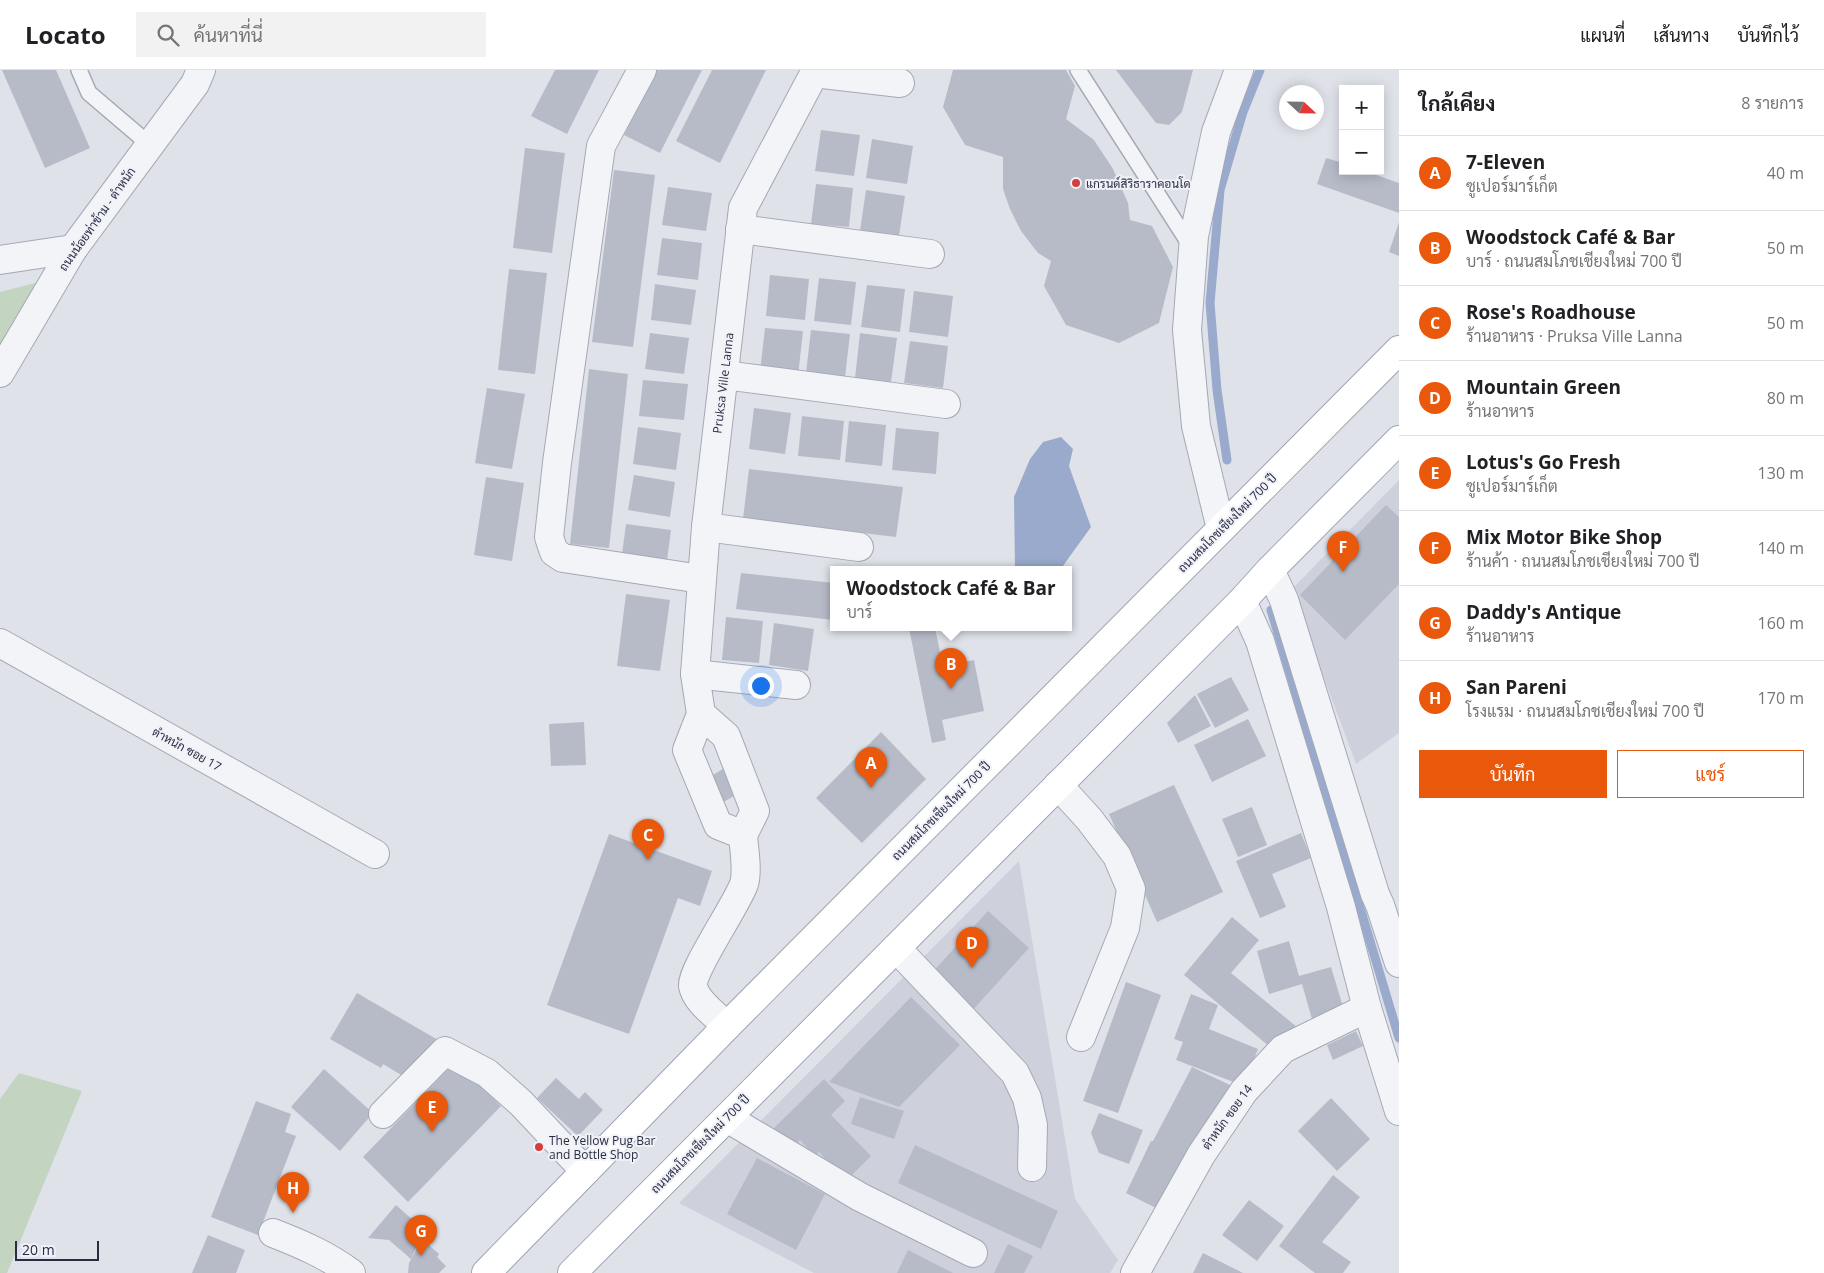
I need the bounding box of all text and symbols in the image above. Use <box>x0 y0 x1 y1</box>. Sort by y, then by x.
search box <box>136 12 486 57</box>
text: Locato <box>25 18 106 51</box>
icon: search <box>154 21 182 49</box>
text: ค้นหาที่นี่ <box>194 22 263 48</box>
text: แผนที่ <box>1580 23 1625 47</box>
text: เส้นทาง <box>1653 23 1709 47</box>
text: บันทึกไว้ <box>1737 23 1799 47</box>
north arrow <box>1279 85 1324 130</box>
map controls <box>1339 85 1384 175</box>
button: + <box>1339 85 1384 130</box>
text: ใกล้เคียง <box>1419 89 1495 117</box>
text: 8 รายการ <box>1741 92 1804 114</box>
button: − <box>1339 130 1384 175</box>
text: 7-Eleven <box>1466 149 1545 175</box>
text: A <box>1429 162 1441 184</box>
text: 40 m <box>1767 162 1804 184</box>
street label: ถนนน้อยท่าข้าม - ตำหนัก <box>55 164 139 274</box>
place label: แกรนด์สิริธาราคอนโด <box>1086 175 1191 192</box>
text: ซูเปอร์มาร์เก็ต <box>1466 175 1558 197</box>
marker: แกรนด์สิริธาราคอนโด <box>1070 177 1082 189</box>
text: Woodstock Café & Bar <box>1466 224 1675 250</box>
text: B <box>1430 237 1440 259</box>
text: 50 m <box>1767 237 1804 259</box>
text: บาร์ · ถนนสมโภชเชียงใหม่ 700 ปี <box>1466 250 1682 272</box>
text: Rose's Roadhouse <box>1466 299 1636 325</box>
text: C <box>1430 312 1440 334</box>
text: 50 m <box>1767 312 1804 334</box>
text: ร้านอาหาร · Pruksa Ville Lanna <box>1466 325 1683 347</box>
street label: Pruksa Ville Lanna <box>708 331 738 435</box>
text: Mountain Green <box>1466 374 1621 400</box>
text: D <box>1429 387 1441 409</box>
text: 80 m <box>1767 387 1804 409</box>
text: ร้านอาหาร <box>1466 400 1535 422</box>
text: Lotus's Go Fresh <box>1466 449 1621 475</box>
text: E <box>1431 462 1439 484</box>
text: 130 m <box>1758 462 1804 484</box>
street label: ถนนสมโภชเชียงใหม่ 700 ปี <box>1174 470 1280 576</box>
text: ซูเปอร์มาร์เก็ต <box>1466 475 1558 497</box>
text: Mix Motor Bike Shop <box>1466 524 1662 550</box>
pin: F <box>1327 531 1359 572</box>
text: F <box>1431 537 1439 559</box>
text: 140 m <box>1758 537 1804 559</box>
text: ร้านค้า · ถนนสมโภชเชียงใหม่ 700 ปี <box>1466 550 1699 572</box>
popup <box>830 566 1072 631</box>
text: Woodstock Café & Bar <box>846 575 1056 601</box>
text: Daddy's Antique <box>1466 599 1621 625</box>
text: บาร์ <box>846 601 872 623</box>
text: G <box>1429 612 1441 634</box>
text: 160 m <box>1758 612 1804 634</box>
text: ร้านอาหาร <box>1466 625 1535 647</box>
pin: B <box>935 648 967 689</box>
your location <box>748 673 774 699</box>
text: San Pareni <box>1466 674 1567 700</box>
text: H <box>1429 687 1441 709</box>
text: 170 m <box>1758 687 1804 709</box>
text: โรงแรม · ถนนสมโภชเชียงใหม่ 700 ปี <box>1466 700 1704 722</box>
street label: ตำหนัก ซอย 17 <box>149 723 225 775</box>
pin: A <box>855 747 887 788</box>
button: บันทึก <box>1419 750 1607 798</box>
button: แชร์ <box>1617 750 1804 798</box>
street label: ถนนสมโภชเชียงใหม่ 700 ปี <box>888 758 994 864</box>
pin: C <box>632 819 664 860</box>
pin: D <box>956 927 988 968</box>
street label: ตำหนัก ซอย 14 <box>1198 1081 1256 1153</box>
pin: E <box>416 1091 448 1132</box>
street label: ถนนสมโภชเชียงใหม่ 700 ปี <box>647 1091 753 1197</box>
place label: The Yellow Pug Bar and Bottle Shop <box>549 1132 656 1163</box>
marker: The Yellow Pug Bar and Bottle Shop <box>533 1141 545 1153</box>
pin: H <box>277 1172 309 1213</box>
pin: G <box>405 1215 437 1256</box>
scale bar <box>15 1238 99 1261</box>
text: 20 m <box>22 1240 55 1259</box>

